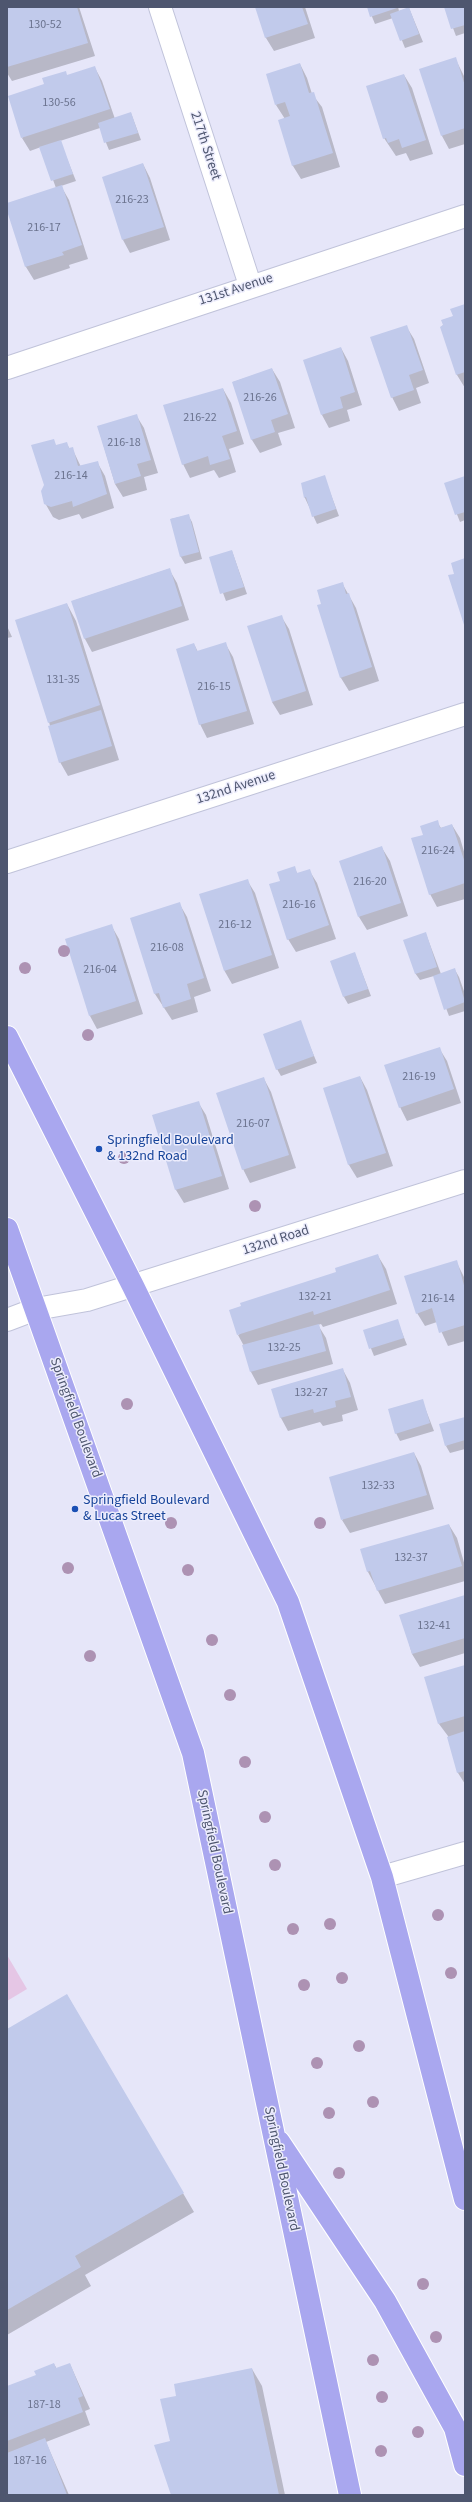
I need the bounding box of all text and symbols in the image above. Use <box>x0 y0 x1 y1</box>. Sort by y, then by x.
house number: 130-52 <box>28 18 62 32</box>
house number: 130-56 <box>42 96 76 110</box>
street label: 217th Street <box>186 110 224 182</box>
house number: 216-23 <box>115 193 149 207</box>
house number: 216-17 <box>27 221 61 235</box>
street label: 131st Avenue <box>197 270 275 310</box>
house number: 216-26 <box>243 391 277 405</box>
house number: 216-22 <box>183 411 217 425</box>
house number: 216-18 <box>107 436 141 450</box>
house number: 216-14 <box>54 469 88 483</box>
house number: 131-35 <box>46 673 80 687</box>
house number: 216-15 <box>197 680 231 694</box>
street label: 132nd Avenue <box>194 767 278 809</box>
house number: 216-24 <box>421 844 455 858</box>
house number: 216-20 <box>353 875 387 889</box>
house number: 216-16 <box>282 898 316 912</box>
house number: 216-12 <box>218 918 252 932</box>
house number: 216-08 <box>150 941 184 955</box>
house number: 216-04 <box>83 963 117 977</box>
house number: 216-19 <box>402 1070 436 1084</box>
house number: 216-07 <box>236 1117 270 1131</box>
place label: Springfield Boulevard & 132nd Road <box>107 1133 234 1166</box>
marker: Springfield Boulevard & 132nd Road <box>94 1144 104 1154</box>
street label: 132nd Road <box>241 1222 311 1260</box>
house number: 132-21 <box>298 1290 332 1304</box>
house number: 216-14 <box>421 1292 455 1306</box>
house number: 132-25 <box>267 1341 301 1355</box>
street label: Springfield Boulevard <box>45 1356 105 1480</box>
house number: 132-27 <box>294 1386 328 1400</box>
house number: 132-33 <box>361 1479 395 1493</box>
place label: Springfield Boulevard & Lucas Street <box>83 1493 210 1526</box>
marker: Springfield Boulevard & Lucas Street <box>70 1504 80 1514</box>
house number: 132-37 <box>394 1551 428 1565</box>
house number: 132-41 <box>417 1619 451 1633</box>
street label: Springfield Boulevard <box>193 1788 235 1916</box>
street label: Springfield Boulevard <box>260 2105 302 2233</box>
house number: 187-18 <box>27 2398 61 2412</box>
house number: 187-16 <box>13 2454 47 2468</box>

